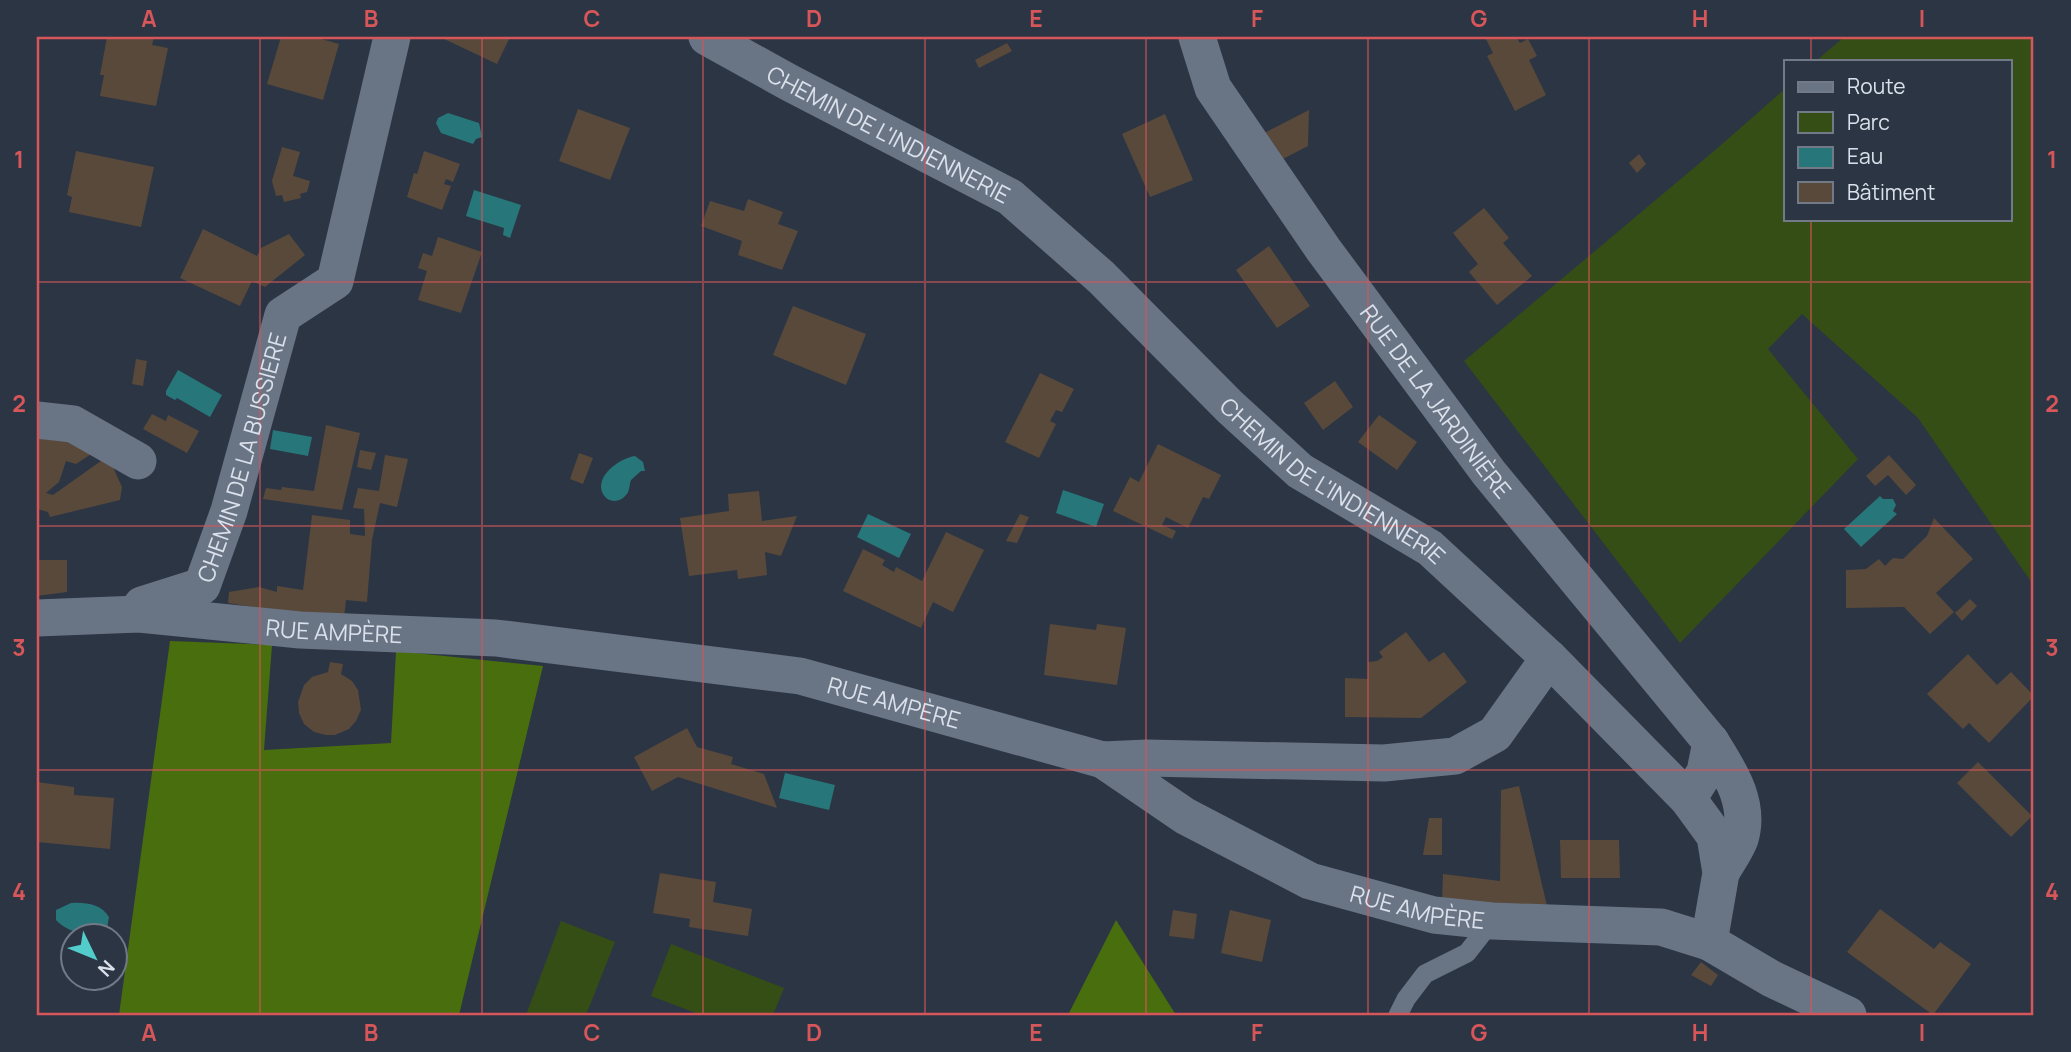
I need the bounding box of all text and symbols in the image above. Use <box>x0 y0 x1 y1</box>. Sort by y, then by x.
text: A <box>141 2 157 34</box>
text: B <box>364 2 378 34</box>
text: C <box>584 2 601 34</box>
text: D <box>806 2 822 34</box>
text: E <box>1029 2 1043 34</box>
text: F <box>1251 2 1263 34</box>
text: G <box>1471 2 1488 34</box>
text: H <box>1692 2 1708 34</box>
text: I <box>1919 2 1925 34</box>
street label: CHEMIN DE L'INDIENNERIE <box>761 57 1016 210</box>
legend <box>1784 60 2011 220</box>
text: Route <box>1847 72 1905 100</box>
text: Parc <box>1847 108 1890 136</box>
text: Eau <box>1847 142 1883 170</box>
text: 1 <box>14 143 24 175</box>
text: 1 <box>2047 143 2057 175</box>
text: Bâtiment <box>1847 178 1935 206</box>
street label: RUE DE LA JARDINIÈRE <box>1353 298 1519 505</box>
street label: CHEMIN DE LA BUSSIERE <box>189 329 293 587</box>
text: 2 <box>12 387 26 419</box>
text: 2 <box>2045 387 2059 419</box>
street label: CHEMIN DE L'INDIENNERIE <box>1213 390 1453 571</box>
street label: RUE AMPÈRE <box>264 611 403 650</box>
text: 3 <box>12 631 26 663</box>
text: 3 <box>2045 631 2059 663</box>
street label: RUE AMPÈRE <box>824 668 964 736</box>
text: 4 <box>12 875 26 907</box>
text: 4 <box>2045 875 2059 907</box>
street label: RUE AMPÈRE <box>1347 877 1486 936</box>
north arrow <box>60 922 130 992</box>
text: N <box>92 955 121 982</box>
text: A <box>141 1016 157 1048</box>
text: B <box>364 1016 378 1048</box>
text: C <box>584 1016 601 1048</box>
text: D <box>806 1016 822 1048</box>
text: E <box>1029 1016 1043 1048</box>
text: F <box>1251 1016 1263 1048</box>
text: G <box>1471 1016 1488 1048</box>
text: H <box>1692 1016 1708 1048</box>
text: I <box>1919 1016 1925 1048</box>

